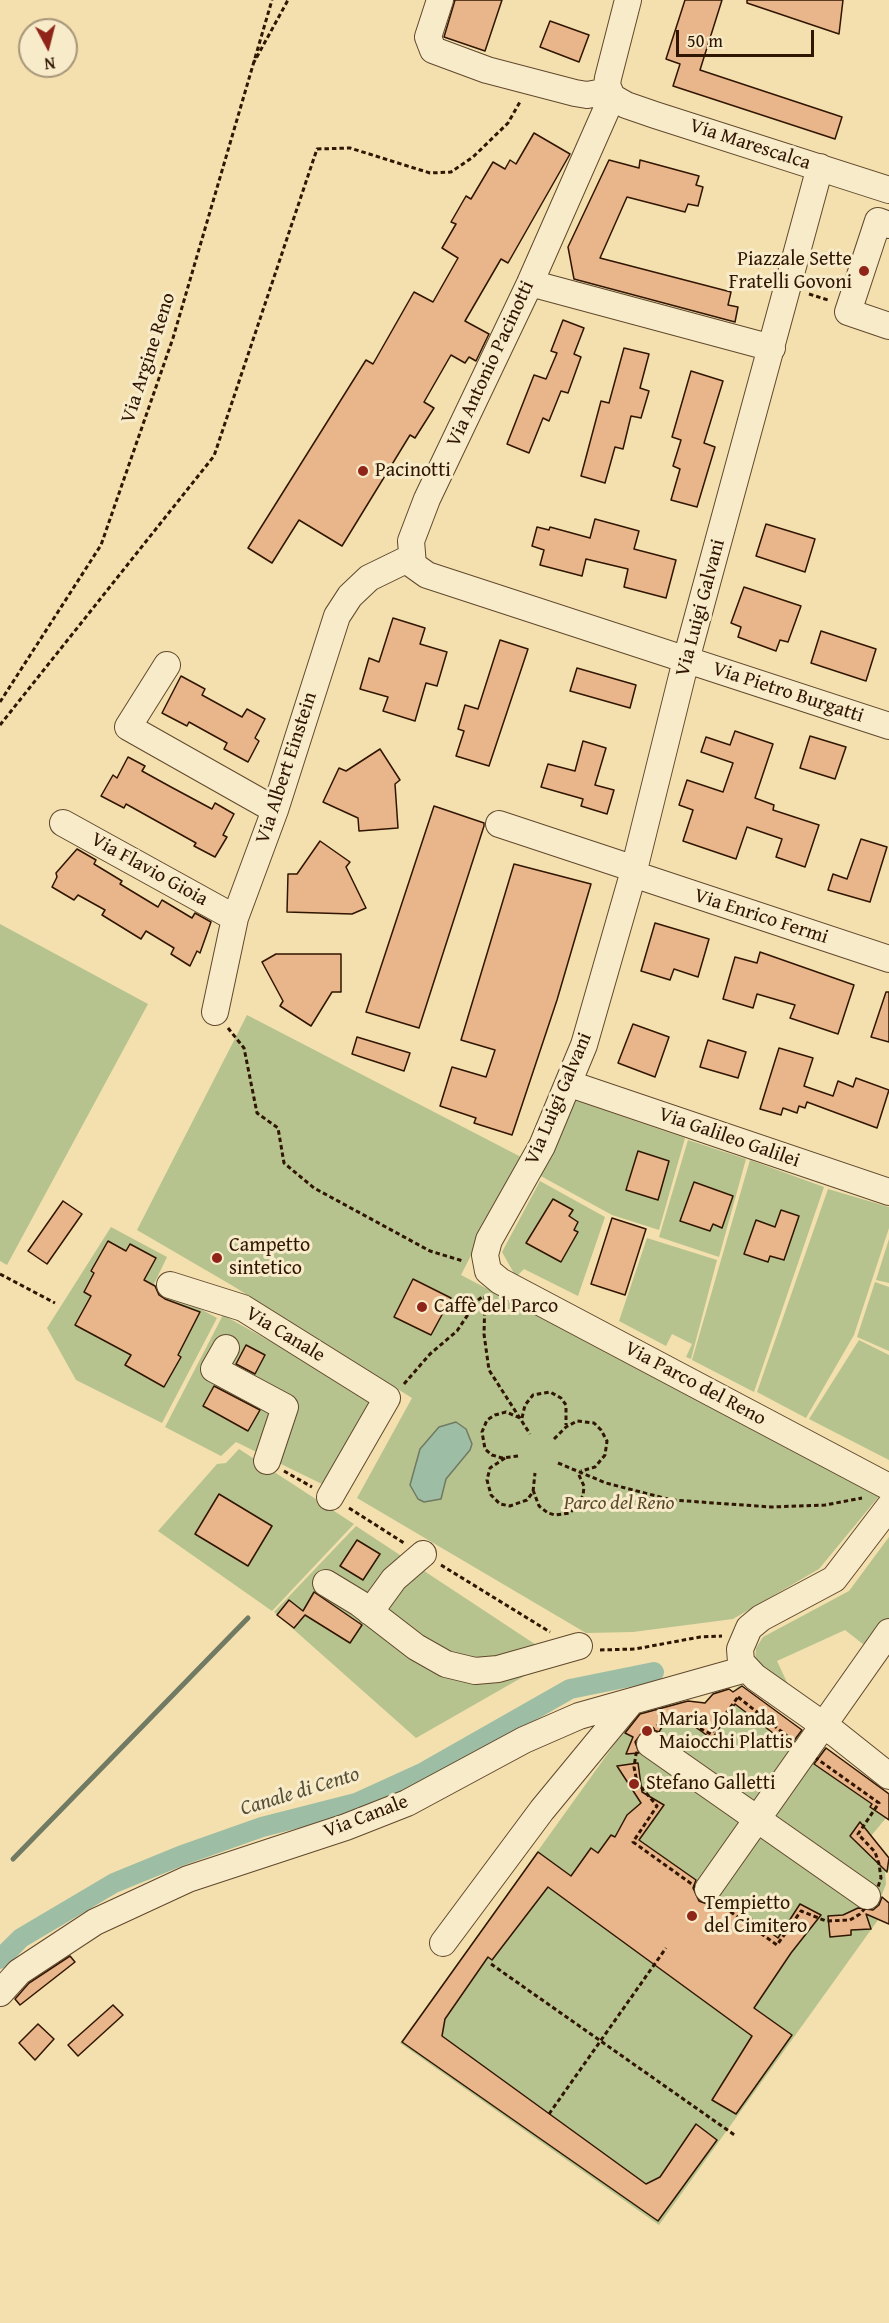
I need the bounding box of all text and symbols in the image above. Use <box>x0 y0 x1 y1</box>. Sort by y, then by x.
north arrow <box>18 18 78 78</box>
scale bar <box>679 18 817 56</box>
text: 50 m <box>687 27 723 54</box>
text: N <box>43 51 57 76</box>
street label: Via Marescalca <box>686 114 814 176</box>
place label: Piazzale Sette Fratelli Govoni <box>729 248 852 295</box>
marker: Piazzale Sette Fratelli Govoni <box>857 264 871 278</box>
street label: Via Antonio Pacinotti <box>442 277 540 451</box>
street label: Via Argine Reno <box>117 290 181 426</box>
place label: Pacinotti <box>375 459 451 483</box>
marker: Pacinotti <box>356 464 370 478</box>
street label: Via Luigi Galvani <box>671 537 731 679</box>
street label: Via Pietro Burgatti <box>709 657 867 729</box>
street label: Via Albert Einstein <box>251 689 323 847</box>
street label: Via Flavio Gioia <box>86 828 212 912</box>
street label: Via Enrico Fermi <box>691 884 831 950</box>
street label: Via Luigi Galvani <box>520 1029 598 1169</box>
street label: Via Galileo Galilei <box>655 1103 803 1173</box>
place label: Campetto sintetico <box>229 1234 310 1281</box>
marker: Campetto sintetico <box>210 1251 224 1265</box>
place label: Caffè del Parco <box>434 1295 558 1319</box>
marker: Caffè del Parco <box>415 1300 429 1314</box>
street label: Via Canale <box>241 1302 329 1368</box>
street label: Via Parco del Reno <box>620 1337 770 1431</box>
park label: Parco del Reno <box>564 1492 674 1516</box>
place label: Maria Jolanda Maiocchi Plattis <box>659 1708 793 1755</box>
marker: Maria Jolanda Maiocchi Plattis <box>640 1724 654 1738</box>
water label: Canale di Cento <box>238 1762 362 1822</box>
place label: Stefano Galletti <box>646 1772 776 1796</box>
marker: Stefano Galletti <box>627 1777 641 1791</box>
street label: Via Canale <box>320 1790 412 1844</box>
place label: Tempietto del Cimitero <box>704 1892 807 1939</box>
marker: Tempietto del Cimitero <box>685 1909 699 1923</box>

